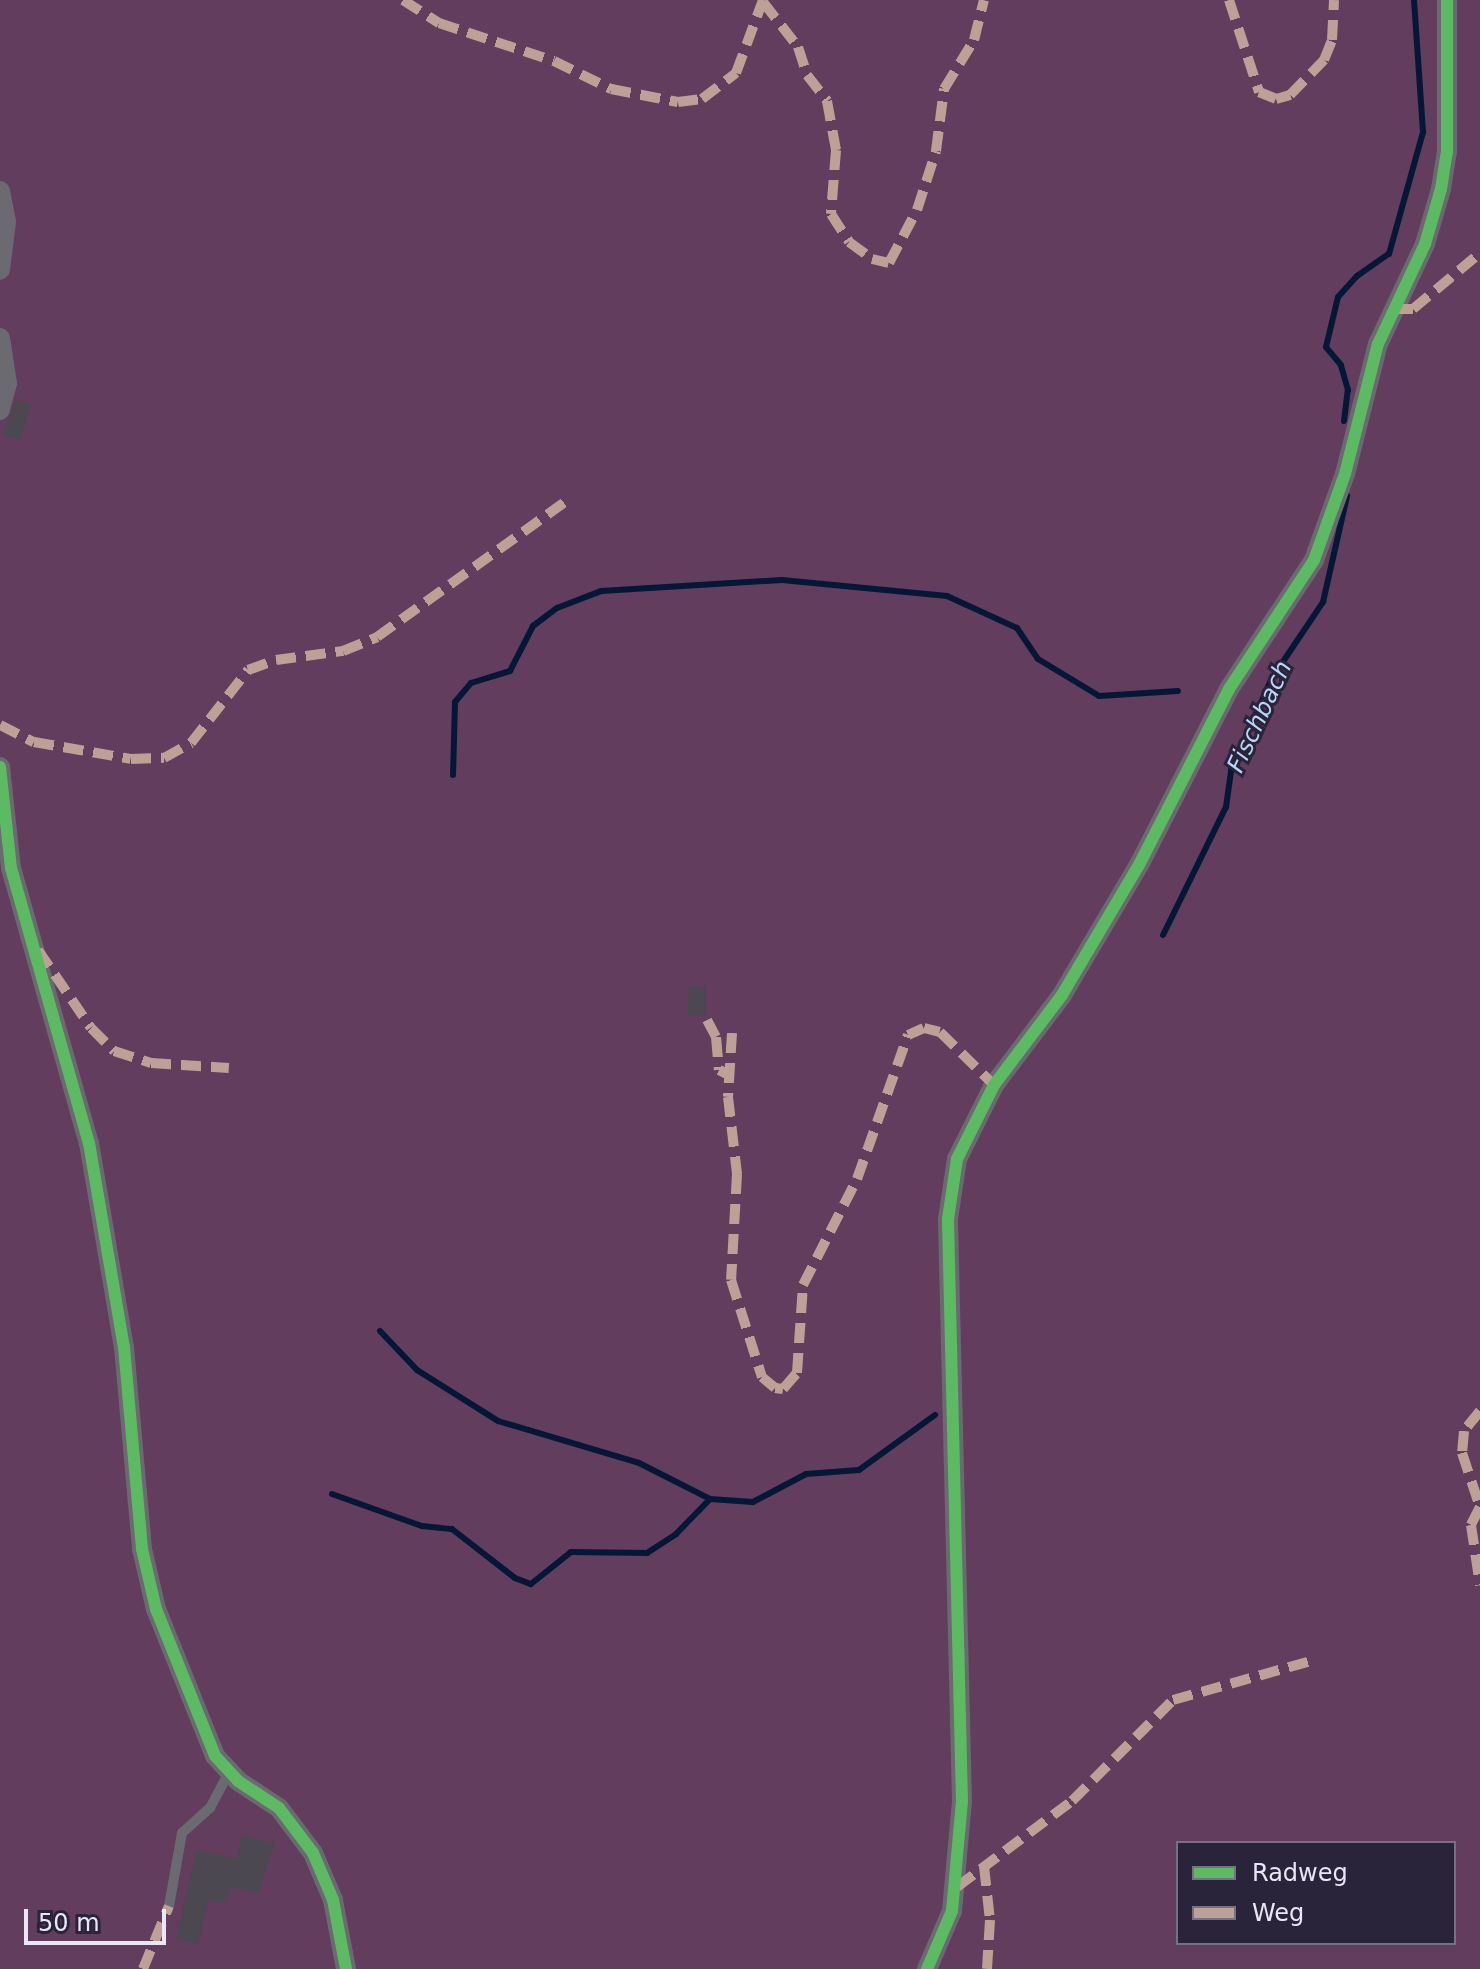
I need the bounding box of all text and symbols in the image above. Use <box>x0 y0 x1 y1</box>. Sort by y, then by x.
water label: Fischbach <box>1222 657 1298 777</box>
legend <box>1176 1841 1456 1945</box>
text: Radweg <box>1252 1859 1348 1887</box>
scale bar <box>28 1893 170 1943</box>
text: Weg <box>1252 1899 1304 1927</box>
text: 50 m <box>38 1909 100 1937</box>

